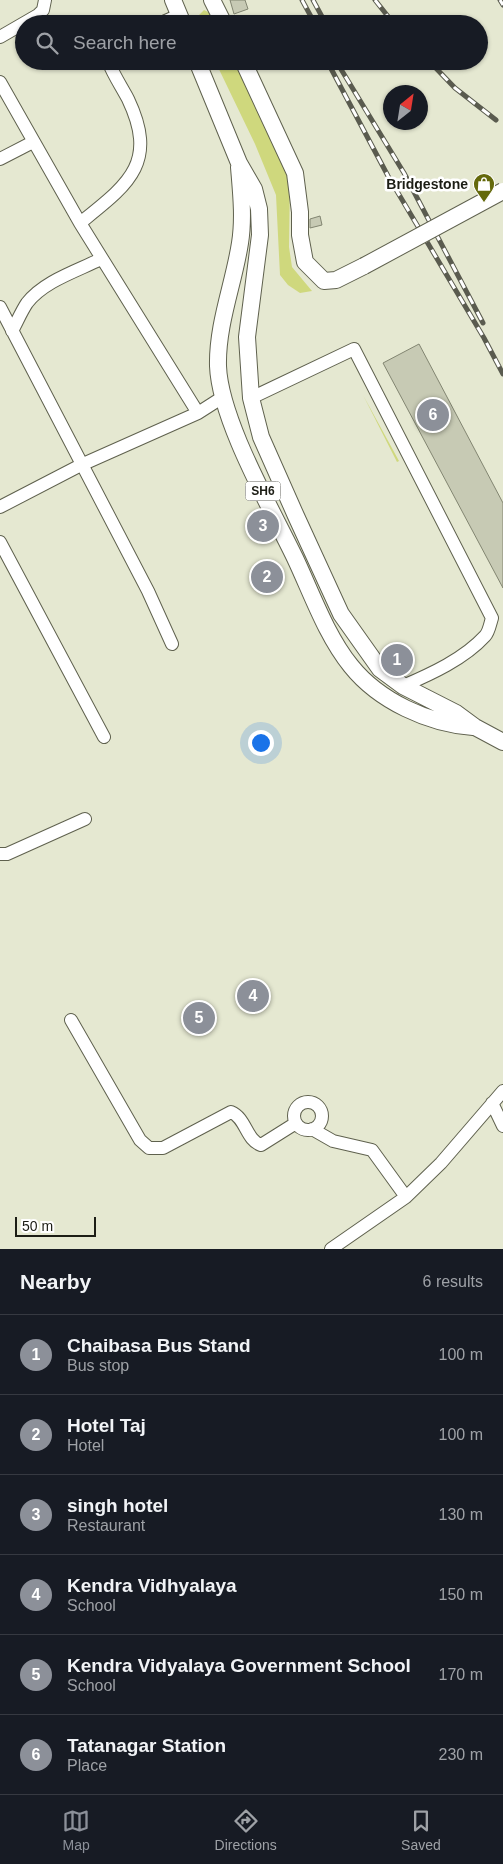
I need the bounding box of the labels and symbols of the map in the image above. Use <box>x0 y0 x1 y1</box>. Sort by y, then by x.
north arrow <box>383 85 428 130</box>
shop icon: Bridgestone <box>472 172 496 203</box>
place label: Bridgestone <box>386 176 468 192</box>
pin: 6 <box>417 396 449 434</box>
road number: SH6 <box>246 482 280 501</box>
pin: 3 <box>247 507 279 545</box>
pin: 2 <box>251 558 283 596</box>
pin: 1 <box>381 641 413 679</box>
your location <box>248 730 274 756</box>
pin: 4 <box>237 977 269 1015</box>
pin: 5 <box>183 999 215 1037</box>
scale bar <box>15 1214 96 1237</box>

